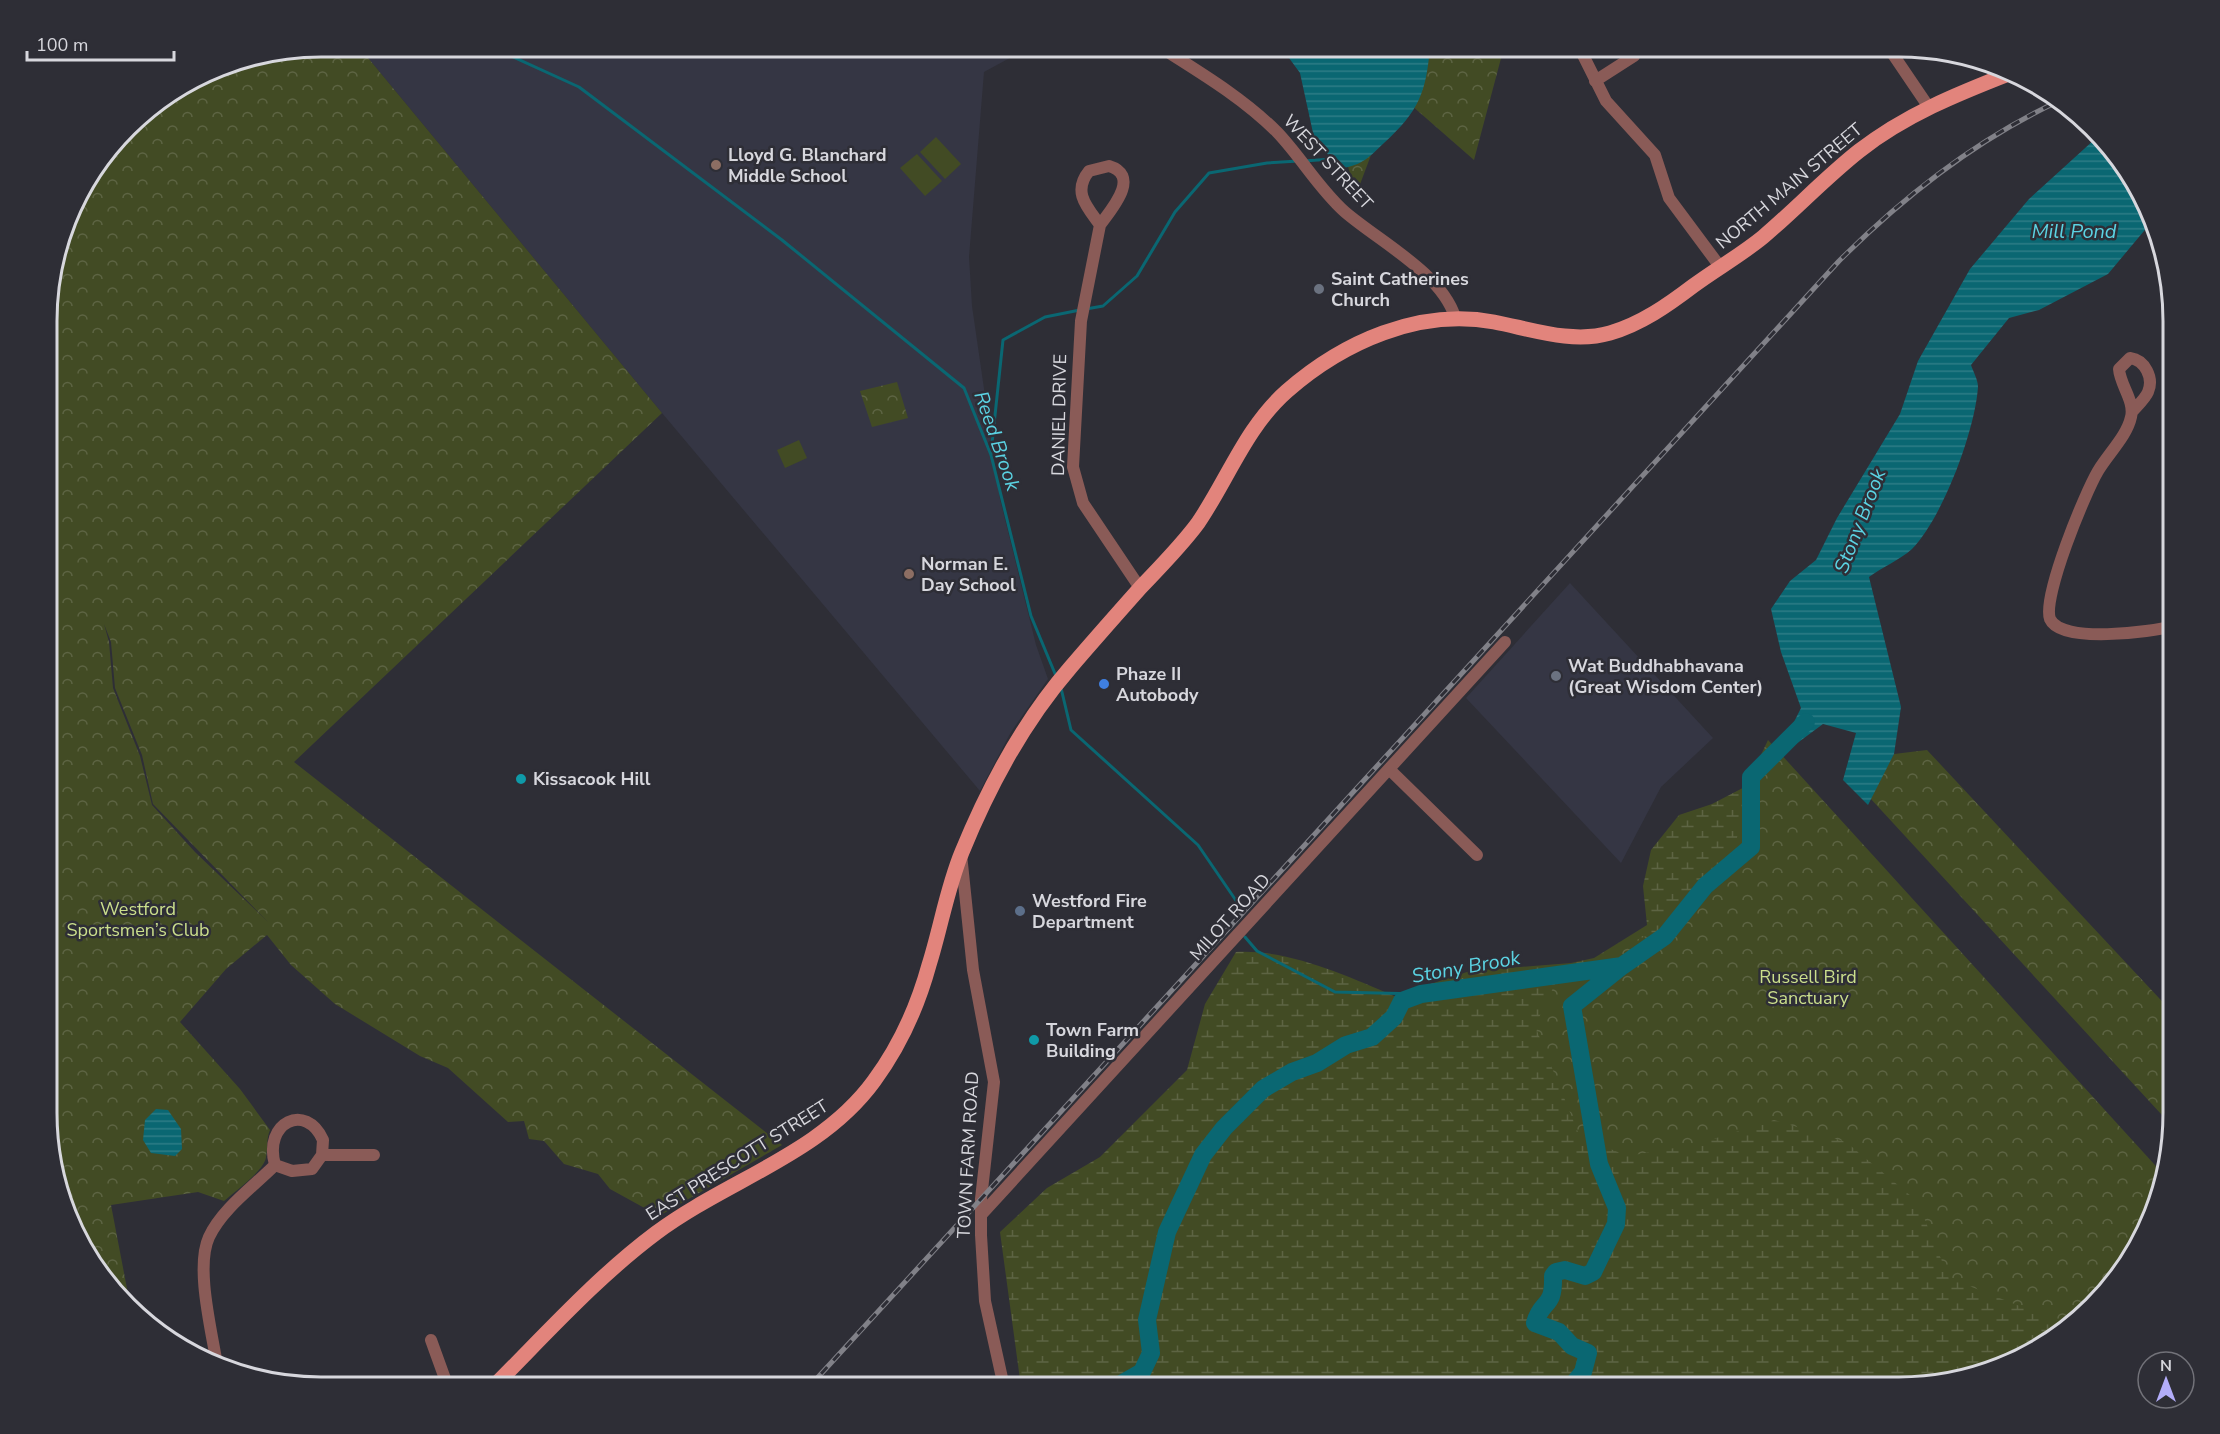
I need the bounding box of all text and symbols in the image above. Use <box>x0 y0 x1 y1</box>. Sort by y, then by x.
scale bar <box>27 24 174 62</box>
text: 100 m <box>36 33 88 57</box>
street label: WEST STREET <box>1278 109 1378 215</box>
street label: NORTH MAIN STREET <box>1711 117 1867 254</box>
place label: Lloyd G. Blanchard Middle School <box>728 143 887 188</box>
marker: Lloyd G. Blanchard Middle School <box>709 158 723 172</box>
water label: Mill Pond <box>2031 218 2117 245</box>
place label: Saint Catherines Church <box>1331 267 1469 312</box>
marker: Saint Catherines Church <box>1312 282 1326 296</box>
street label: DANIEL DRIVE <box>1046 354 1072 476</box>
water label: Reed Brook <box>967 387 1027 496</box>
water label: Stony Brook <box>1828 464 1893 577</box>
place label: Norman E. Day School <box>921 552 1016 597</box>
marker: Norman E. Day School <box>902 567 916 581</box>
place label: Wat Buddhabhavana (Great Wisdom Center) <box>1568 654 1763 699</box>
place label: Phaze II Autobody <box>1116 662 1199 707</box>
marker: Wat Buddhabhavana (Great Wisdom Center) <box>1549 669 1563 683</box>
marker: Phaze II Autobody <box>1097 677 1111 691</box>
place label: Kissacook Hill <box>533 767 651 791</box>
marker: Kissacook Hill <box>514 772 528 786</box>
street label: MILOT ROAD <box>1184 868 1276 966</box>
place label: Westford Fire Department <box>1032 889 1147 934</box>
park label: Westford Sportsmen’s Club <box>66 897 210 942</box>
marker: Westford Fire Department <box>1013 904 1027 918</box>
water label: Stony Brook <box>1410 944 1523 990</box>
park label: Russell Bird Sanctuary <box>1759 965 1857 1010</box>
place label: Town Farm Building <box>1046 1018 1139 1063</box>
marker: Town Farm Building <box>1027 1033 1041 1047</box>
street label: TOWN FARM ROAD <box>952 1071 984 1239</box>
street label: EAST PRESCOTT STREET <box>641 1094 833 1226</box>
north arrow <box>2136 1350 2196 1410</box>
text: N <box>2160 1355 2172 1377</box>

